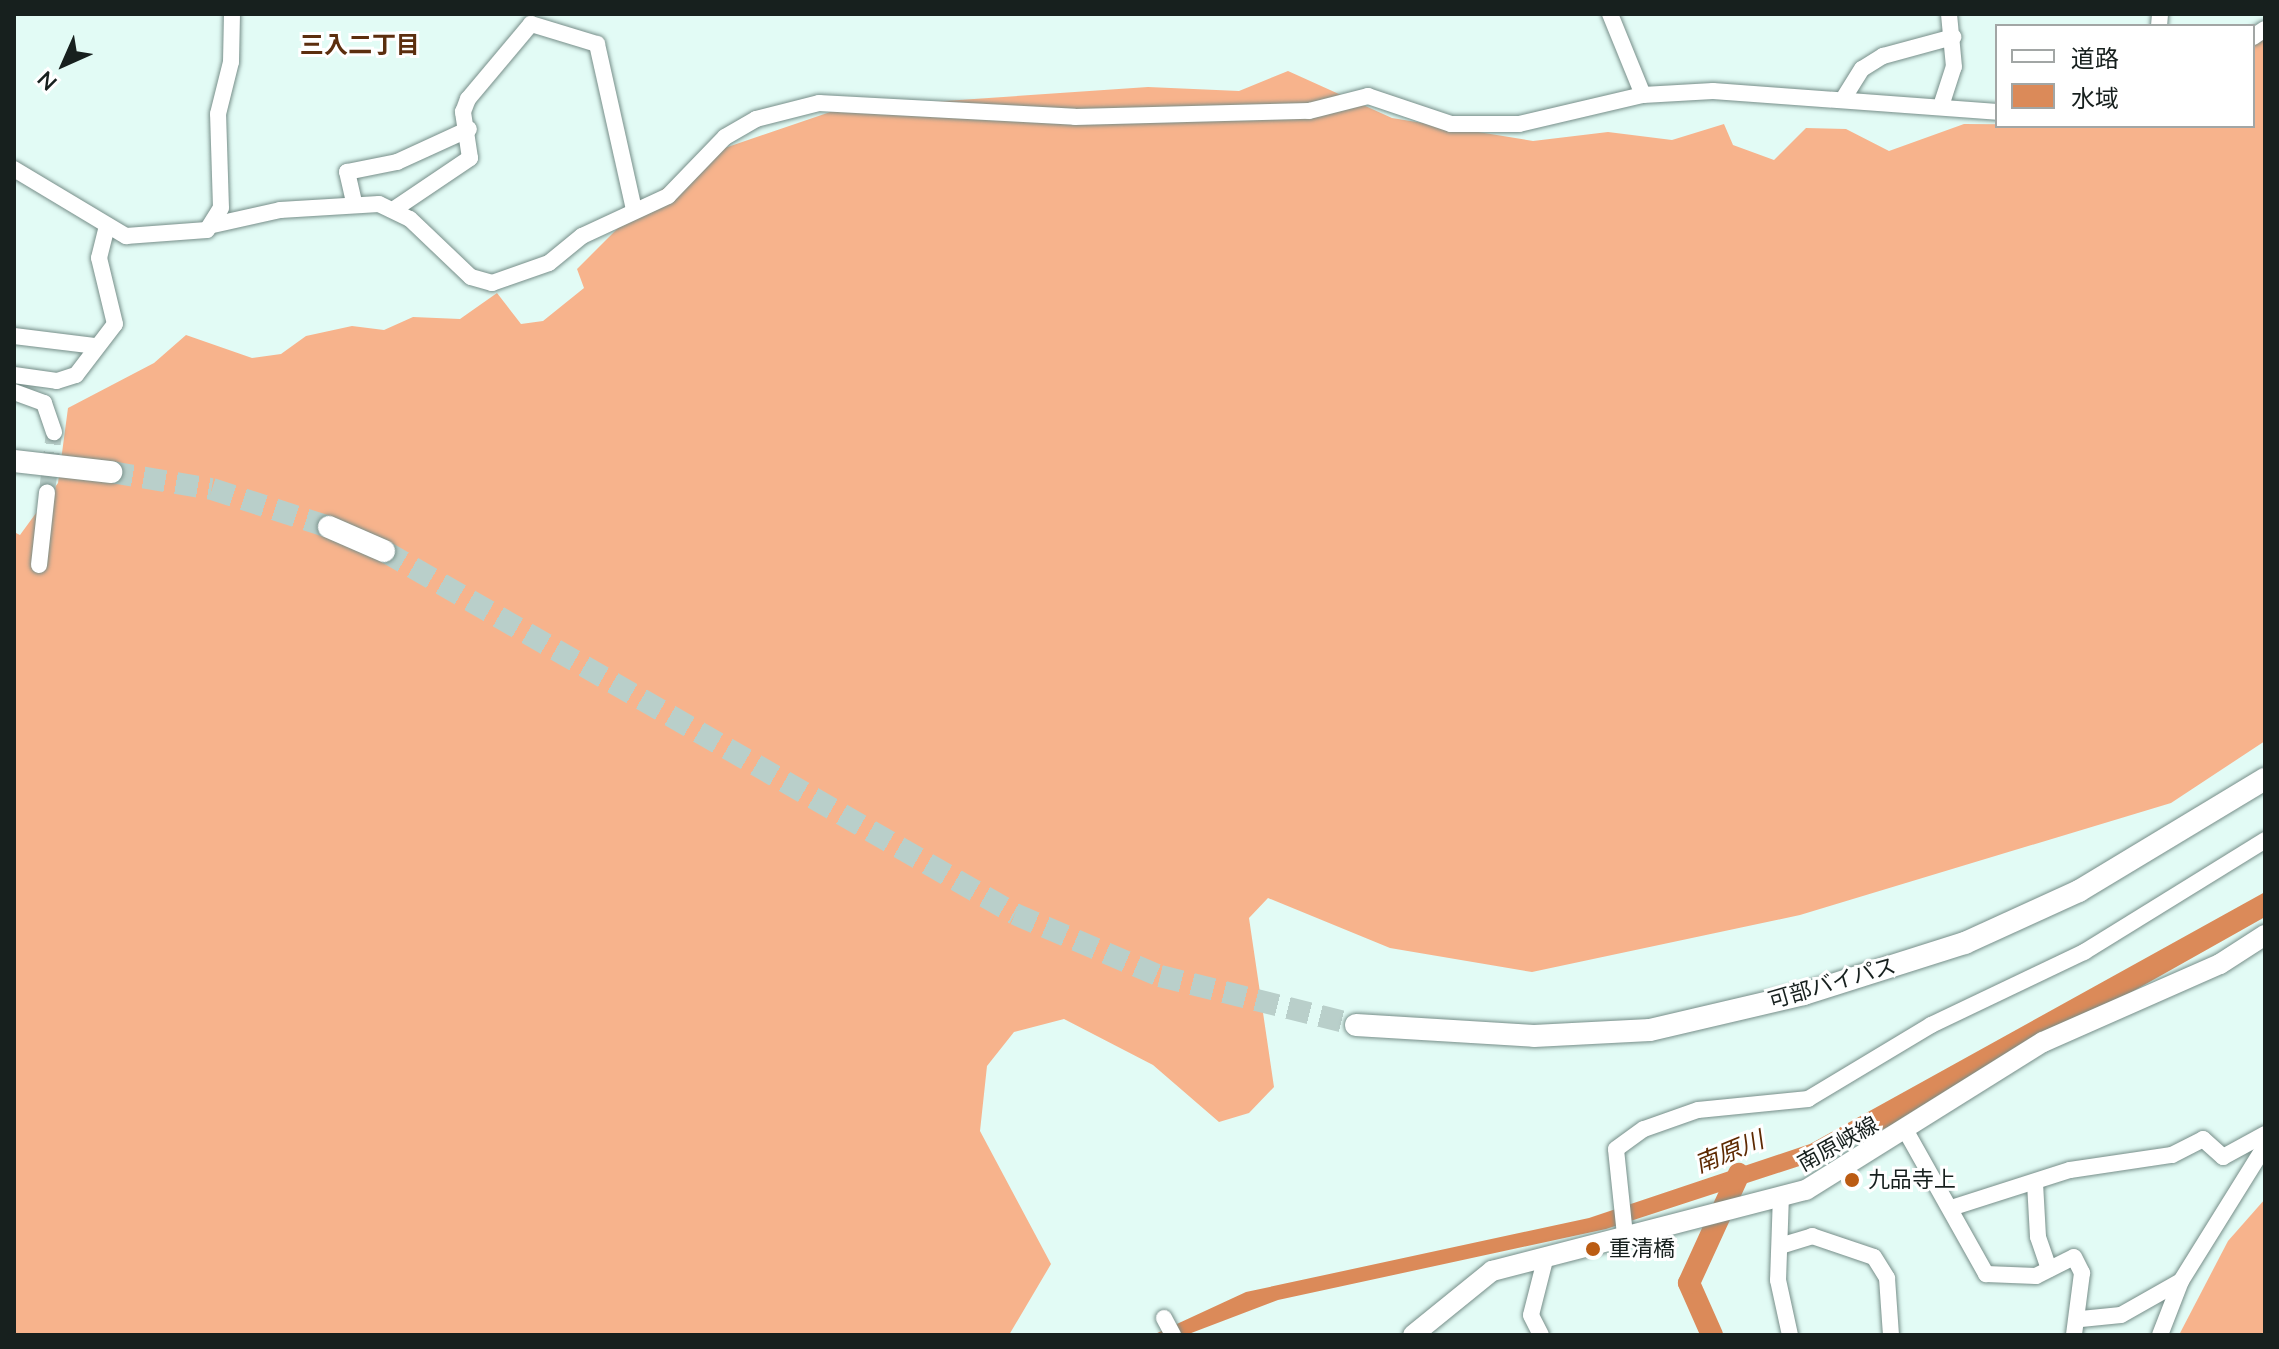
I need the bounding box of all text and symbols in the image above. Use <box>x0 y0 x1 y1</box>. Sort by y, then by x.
north arrow <box>24 24 104 104</box>
legend <box>1995 24 2255 128</box>
district label: 三入二丁目 <box>300 31 420 59</box>
text: 道路 <box>2071 43 2119 73</box>
text: N <box>31 65 63 97</box>
text: 水域 <box>2071 83 2119 113</box>
street label: 可部バイパス <box>1765 952 1899 1014</box>
street label: 南原峡線 <box>1793 1111 1883 1177</box>
water label: 南原川 <box>1690 1125 1768 1179</box>
place label: 九品寺上 <box>1868 1167 1956 1193</box>
marker: 九品寺上 <box>1843 1171 1861 1189</box>
place label: 重清橋 <box>1609 1236 1675 1262</box>
marker: 重清橋 <box>1584 1240 1602 1258</box>

